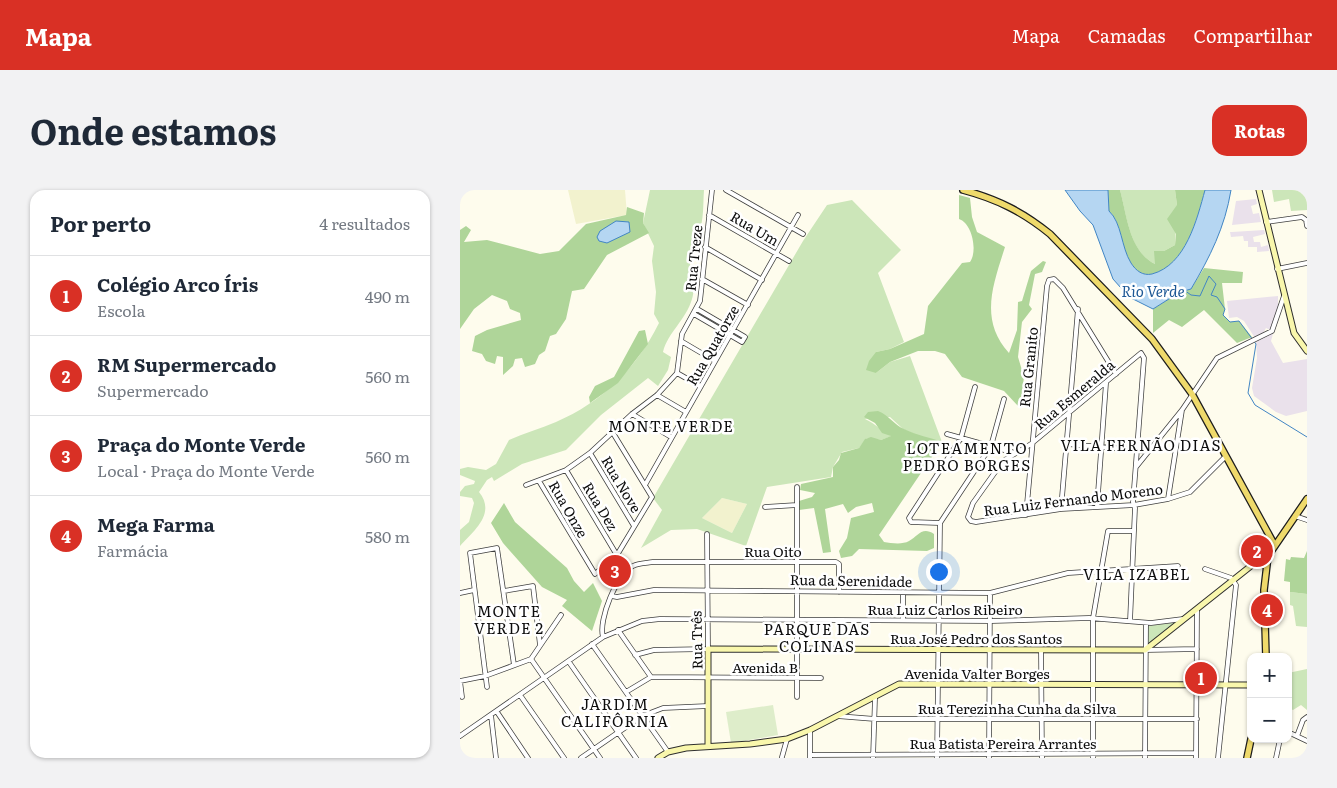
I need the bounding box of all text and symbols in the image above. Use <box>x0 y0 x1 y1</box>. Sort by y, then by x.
text: Mapa <box>25 18 92 53</box>
text: Mapa <box>1012 22 1060 49</box>
text: Camadas <box>1088 22 1165 49</box>
text: Compartilhar <box>1193 22 1312 49</box>
text: Onde estamos <box>30 104 276 156</box>
button: Rotas <box>1212 105 1307 156</box>
street label: Rua Um <box>727 206 783 250</box>
text: Por perto <box>50 207 151 238</box>
text: 4 resultados <box>319 211 410 235</box>
street label: Rua Treze <box>680 224 706 292</box>
text: Colégio Arco Íris <box>97 270 258 298</box>
water label: Rio Verde <box>1121 279 1185 302</box>
text: 1 <box>63 284 69 308</box>
text: 490 m <box>365 284 410 308</box>
text: Escola <box>97 298 145 322</box>
street label: Rua Quatorze <box>681 301 743 389</box>
street label: Rua Granito <box>1014 326 1042 408</box>
text: RM Supermercado <box>97 350 276 378</box>
street label: Rua Esmeralda <box>1029 354 1119 434</box>
text: 2 <box>62 364 70 388</box>
text: 560 m <box>365 364 410 388</box>
text: Supermercado <box>97 378 209 402</box>
district label: MONTE VERDE <box>608 414 734 437</box>
text: Praça do Monte Verde <box>97 430 306 458</box>
district label: VILA FERNÃO DIAS <box>1061 433 1221 456</box>
district label: LOTEAMENTO PEDRO BORGES <box>903 436 1031 476</box>
text: 3 <box>62 444 70 468</box>
text: 560 m <box>365 444 410 468</box>
street label: Rua Nove <box>597 452 647 516</box>
text: Local · Praça do Monte Verde <box>97 458 315 482</box>
street label: Rua Onze <box>545 477 593 541</box>
street label: Rua Dez <box>579 478 623 534</box>
street label: Rua Luiz Fernando Moreno <box>982 478 1164 520</box>
text: Mega Farma <box>97 510 215 538</box>
text: 4 <box>61 524 71 548</box>
text: 580 m <box>365 524 410 548</box>
pin: 2 <box>1241 532 1273 570</box>
text: Farmácia <box>97 538 168 562</box>
street label: Rua Oito <box>744 541 802 561</box>
pin: 3 <box>599 552 631 590</box>
your location <box>926 559 952 585</box>
district label: VILA IZABEL <box>1083 562 1191 585</box>
street label: Rua da Serenidade <box>790 569 912 591</box>
pin: 4 <box>1251 591 1283 629</box>
district label: MONTE VERDE 2 <box>474 599 544 639</box>
street label: Rua Luiz Carlos Ribeiro <box>867 599 1023 619</box>
street label: Rua Três <box>685 611 707 669</box>
district label: PARQUE DAS COLINAS <box>764 617 870 657</box>
street label: Rua José Pedro dos Santos <box>890 628 1062 648</box>
map controls <box>1247 653 1292 743</box>
button: + <box>1247 653 1292 698</box>
street label: Avenida B <box>732 657 798 677</box>
pin: 1 <box>1185 659 1217 697</box>
street label: Avenida Valter Borges <box>904 663 1050 683</box>
district label: JARDIM CALIFÔRNIA <box>561 692 669 732</box>
street label: Rua Terezinha Cunha da Silva <box>918 698 1117 718</box>
button: − <box>1247 698 1292 743</box>
street label: Rua Batista Pereira Arrantes <box>910 733 1096 753</box>

